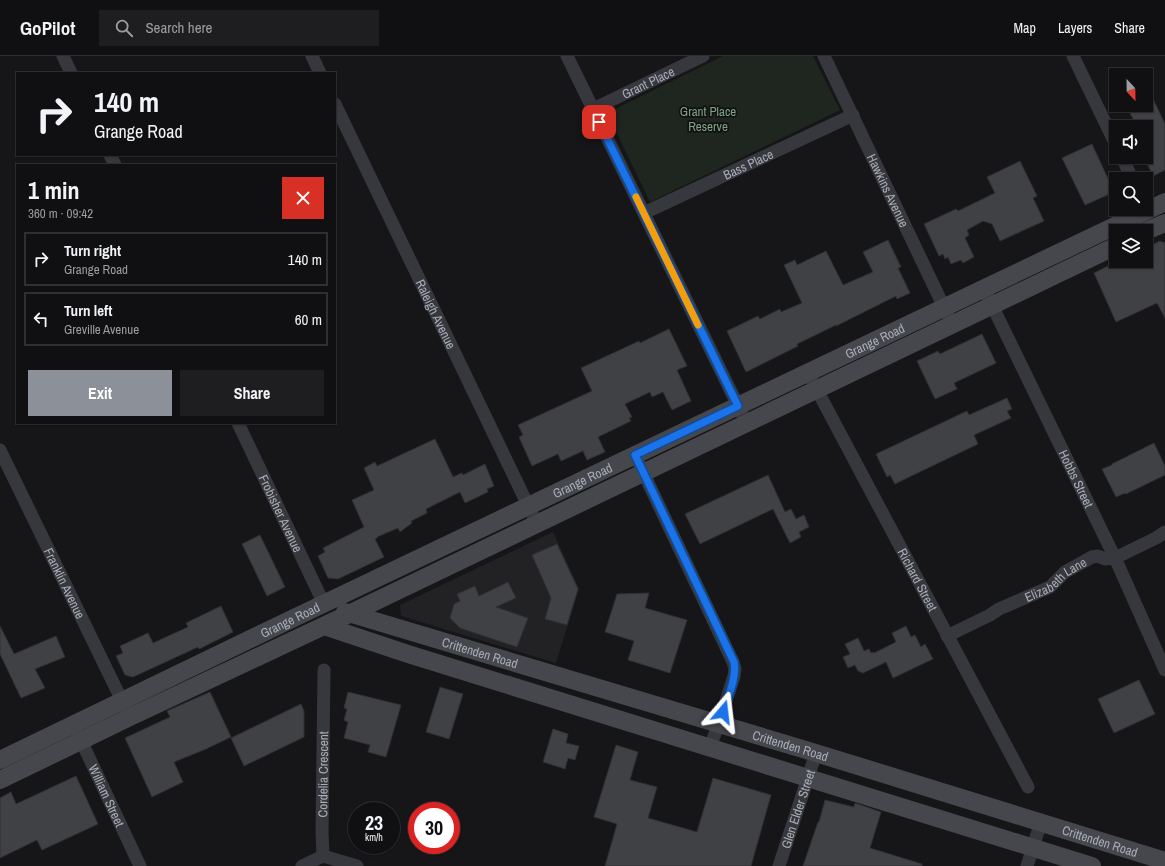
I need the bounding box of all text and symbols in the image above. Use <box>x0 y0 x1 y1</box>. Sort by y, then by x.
search box <box>99 10 379 46</box>
text: GoPilot <box>20 15 75 41</box>
icon: search <box>113 17 135 39</box>
text: Search here <box>145 17 212 38</box>
text: Map <box>1014 19 1036 37</box>
text: Layers <box>1058 19 1092 37</box>
text: Share <box>1114 19 1145 37</box>
street label: Grant Place <box>619 63 677 103</box>
north arrow <box>1109 68 1153 112</box>
map controls <box>1109 68 1153 268</box>
text: 140 m <box>94 83 159 121</box>
icon: right <box>28 88 80 140</box>
park label: Grant Place Reserve <box>680 103 736 135</box>
pin <box>582 105 616 139</box>
icon: arrive <box>588 111 610 133</box>
text: Grange Road <box>94 119 183 144</box>
button: sound <box>1109 120 1153 164</box>
street label: Bass Place <box>721 146 776 184</box>
street label: Hawkins Avenue <box>863 151 913 230</box>
button: search <box>1109 172 1153 216</box>
text: 1 min <box>28 174 79 206</box>
button: close <box>282 177 324 219</box>
text: 360 m · 09:42 <box>28 205 93 222</box>
button: layers <box>1109 224 1153 268</box>
text: Turn right <box>64 240 121 261</box>
icon: right <box>30 248 52 270</box>
text: 140 m <box>288 249 322 270</box>
text: Grange Road <box>64 261 128 278</box>
street label: Raleigh Avenue <box>412 277 460 352</box>
text: Turn left <box>64 300 112 321</box>
icon: left <box>30 308 52 330</box>
text: 60 m <box>295 309 322 330</box>
street label: Grange Road <box>842 320 908 363</box>
text: Greville Avenue <box>64 321 139 338</box>
button: Exit <box>28 370 172 416</box>
button: Share <box>180 370 324 416</box>
street label: Hobbs Street <box>1055 447 1097 511</box>
street label: Grange Road <box>550 459 615 502</box>
street label: Frobisher Avenue <box>255 472 306 555</box>
street label: Franklin Avenue <box>40 545 89 622</box>
street label: Richard Street <box>894 545 941 614</box>
street label: Elizabeth Lane <box>1022 554 1090 606</box>
street label: Grange Road <box>258 599 323 642</box>
street label: Crittenden Road <box>440 634 520 672</box>
position arrow <box>702 691 744 733</box>
street label: Crittenden Road <box>750 726 830 765</box>
street label: Cordelia Crescent <box>314 731 332 817</box>
street label: William Street <box>85 762 128 830</box>
street label: Glen Elder Street <box>777 768 819 851</box>
speed limit sign: 30 <box>408 802 460 854</box>
text: 23 <box>365 809 383 836</box>
street label: Crittenden Road <box>1060 822 1140 861</box>
text: km/h <box>365 831 383 844</box>

